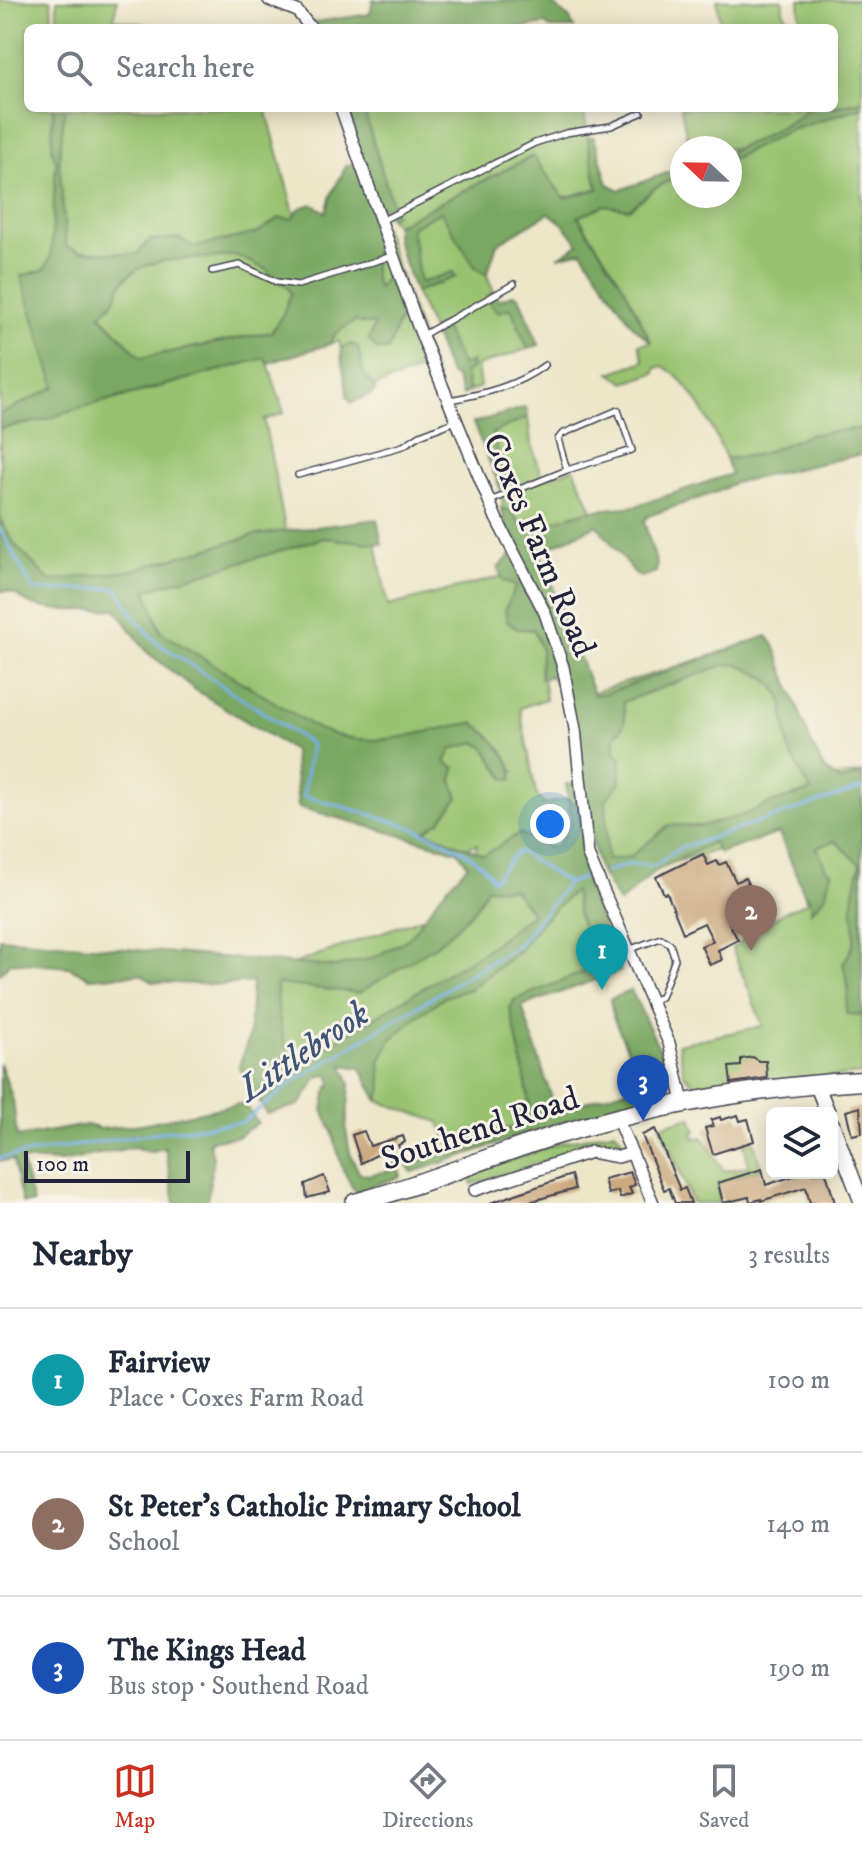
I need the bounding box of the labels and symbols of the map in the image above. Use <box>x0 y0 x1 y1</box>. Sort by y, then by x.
north arrow <box>670 136 742 208</box>
street label: Coxes Farm Road <box>473 427 605 663</box>
your location <box>530 804 570 844</box>
pin: 2 <box>725 885 777 951</box>
pin: 1 <box>576 924 628 990</box>
water label: Littlebrook <box>228 992 378 1113</box>
pin: 3 <box>617 1055 669 1121</box>
street label: Southend Road <box>376 1077 584 1181</box>
scale bar <box>24 1147 190 1183</box>

